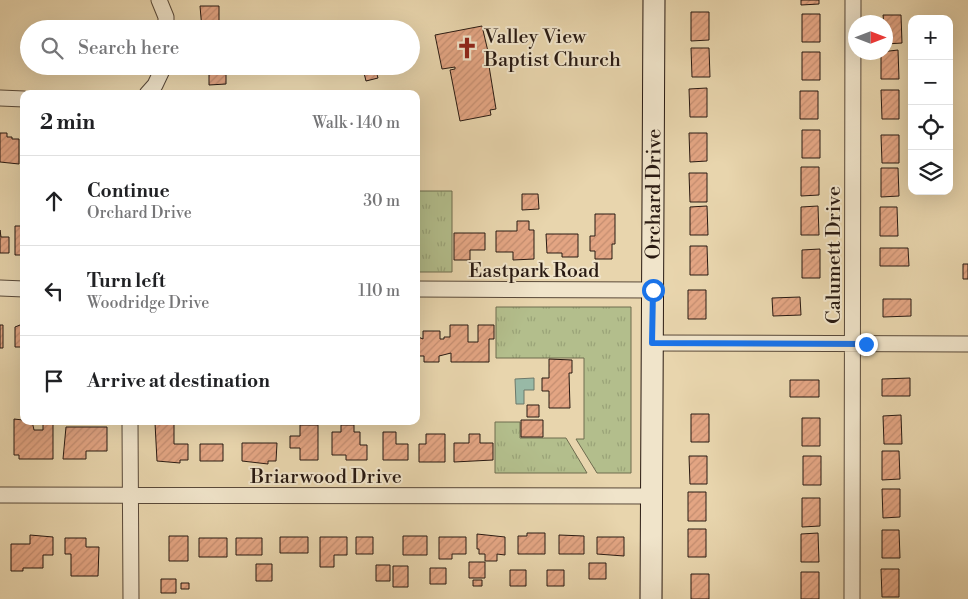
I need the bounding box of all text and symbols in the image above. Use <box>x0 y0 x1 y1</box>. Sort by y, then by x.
north arrow <box>848 15 893 60</box>
map controls <box>908 15 953 195</box>
button: + <box>908 15 953 60</box>
search box <box>20 20 420 75</box>
place label: Valley View Baptist Church <box>483 25 621 73</box>
icon: search <box>38 34 66 62</box>
church icon: Valley View Baptist Church <box>454 35 480 61</box>
text: Search here <box>78 36 179 60</box>
button: − <box>908 60 953 105</box>
button: locate <box>908 105 953 150</box>
text: 2 min <box>40 110 95 136</box>
text: Walk · 140 m <box>312 113 400 133</box>
street label: Orchard Drive <box>642 128 667 260</box>
button: layers <box>908 150 953 195</box>
text: Continue <box>87 179 170 203</box>
street label: Calumett Drive <box>822 186 847 324</box>
icon: ahead <box>40 187 68 215</box>
text: 30 m <box>363 191 400 211</box>
text: Orchard Drive <box>87 203 192 223</box>
street label: Eastpark Road <box>469 259 600 284</box>
text: Turn left <box>87 269 166 293</box>
icon: left <box>40 277 68 305</box>
route start <box>642 279 665 302</box>
text: 110 m <box>358 281 400 301</box>
text: Woodridge Drive <box>87 293 209 313</box>
route end <box>855 333 878 356</box>
icon: arrive <box>40 367 68 395</box>
text: Arrive at destination <box>87 369 270 393</box>
street label: Briarwood Drive <box>249 465 402 490</box>

